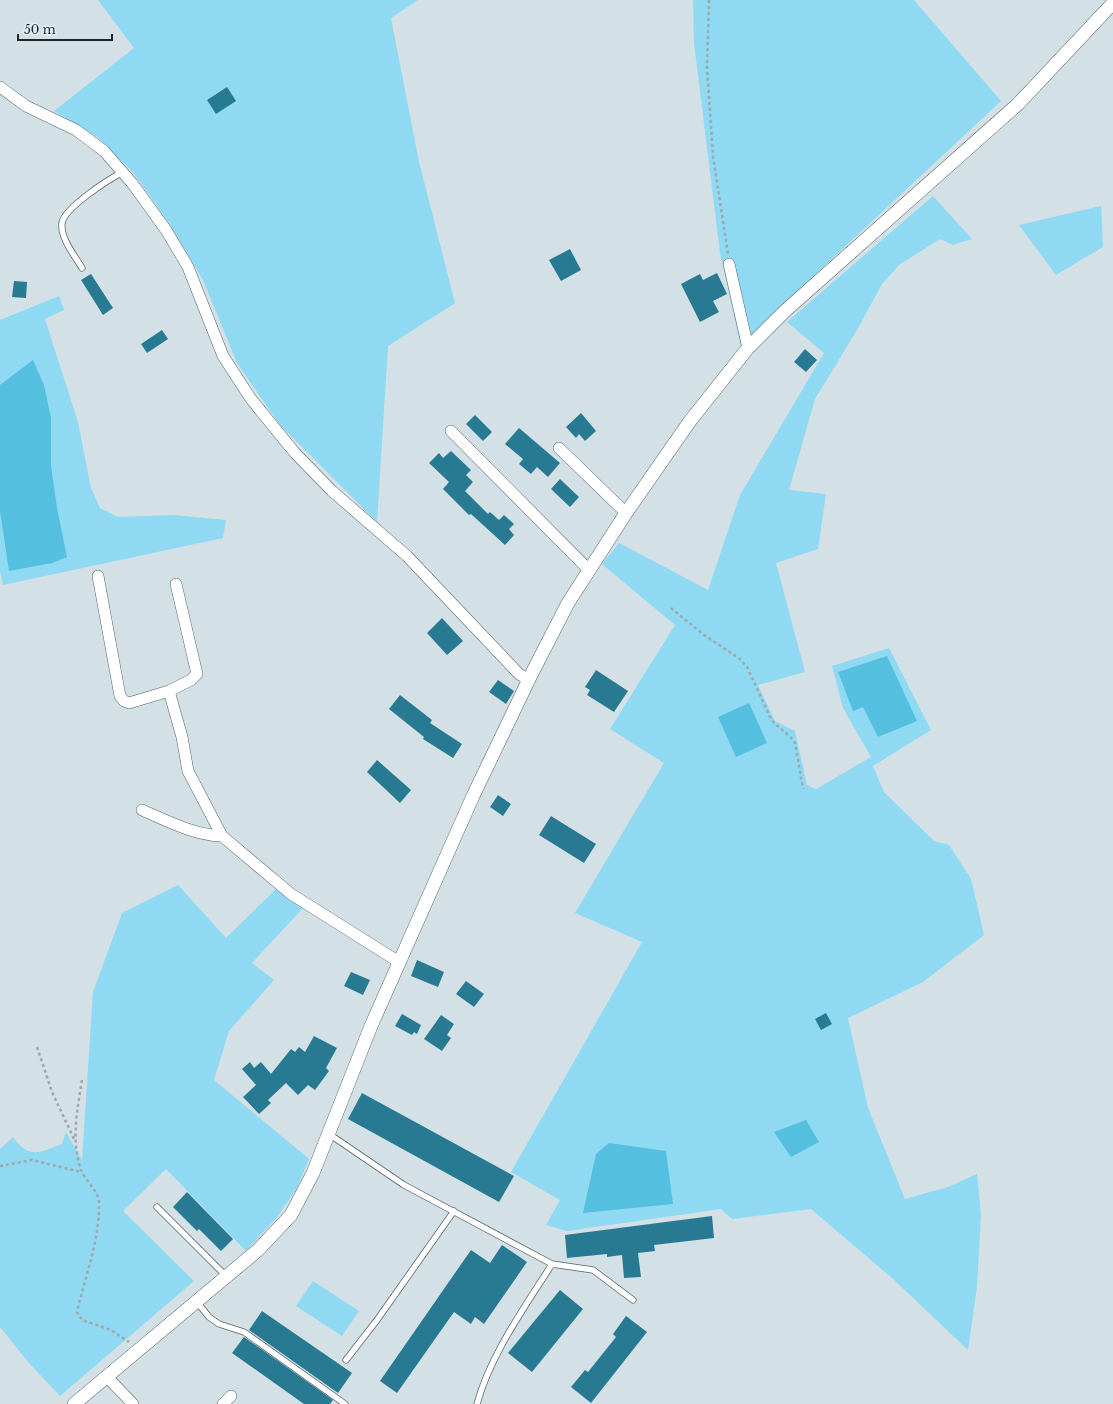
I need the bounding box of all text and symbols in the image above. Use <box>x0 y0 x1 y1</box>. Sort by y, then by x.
scale bar <box>18 16 112 42</box>
text: 50 m <box>24 22 56 37</box>

